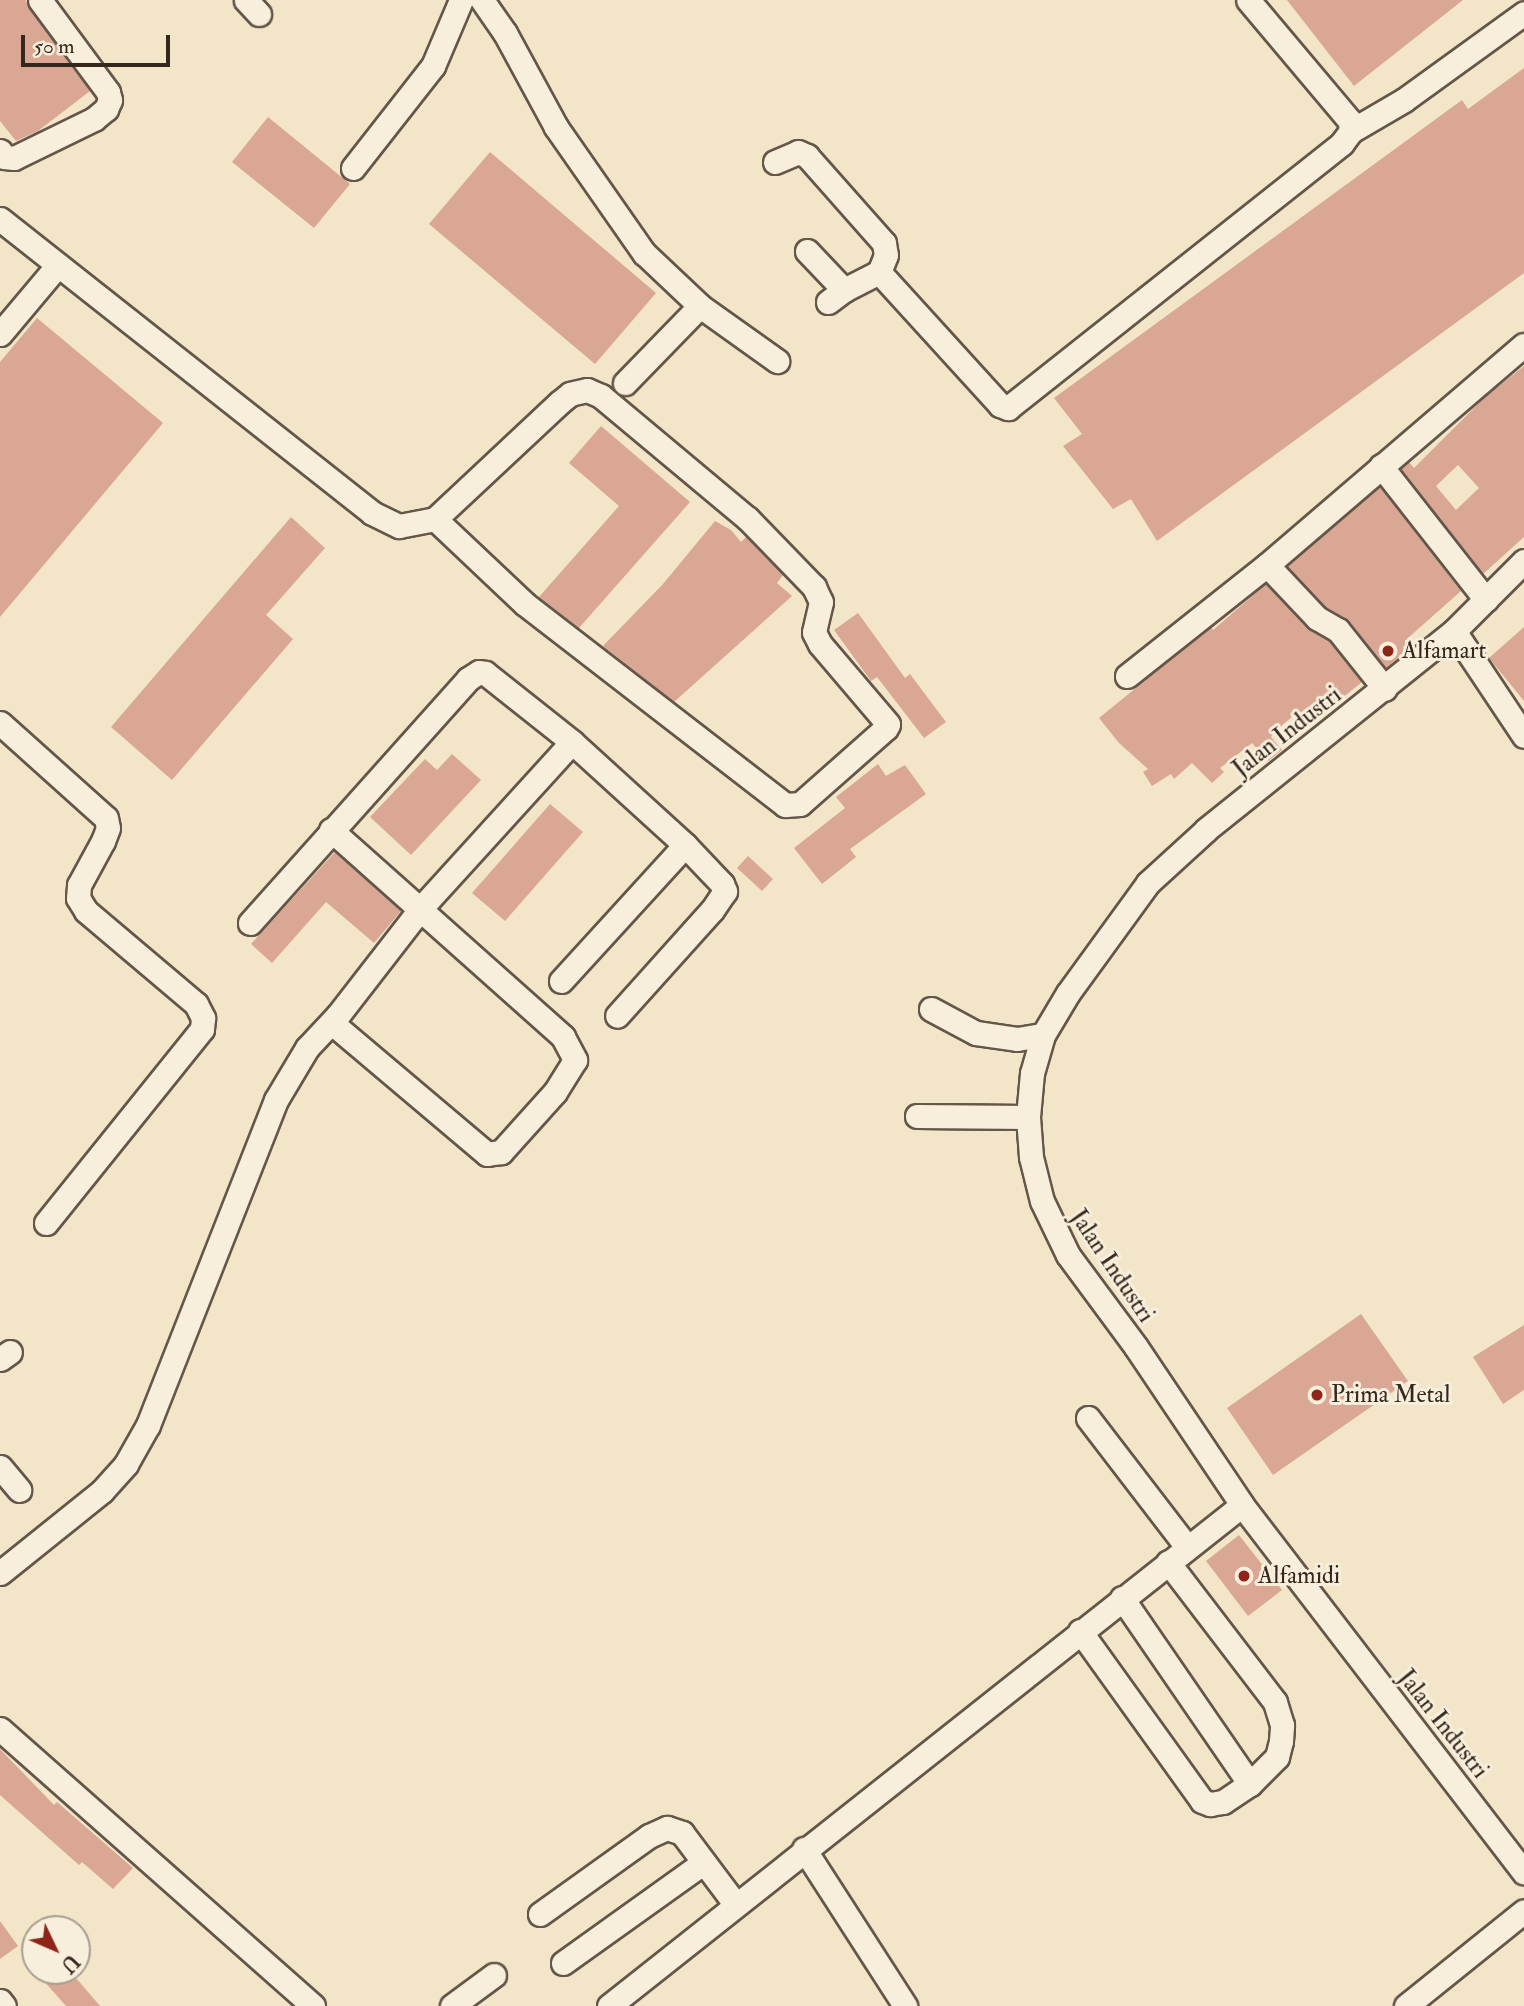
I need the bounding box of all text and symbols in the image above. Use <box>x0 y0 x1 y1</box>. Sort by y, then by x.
scale bar <box>24 21 173 65</box>
text: 50 m <box>34 33 75 60</box>
place label: Alfamart <box>1402 637 1486 665</box>
marker: Alfamart <box>1380 643 1396 659</box>
street label: Jalan Industri <box>1227 681 1347 783</box>
street label: Jalan Industri <box>1064 1204 1160 1328</box>
place label: Prima Metal <box>1331 1381 1450 1409</box>
marker: Prima Metal <box>1309 1387 1325 1403</box>
place label: Alfamidi <box>1258 1562 1340 1590</box>
marker: Alfamidi <box>1236 1568 1252 1584</box>
street label: Jalan Industri <box>1392 1664 1494 1784</box>
north arrow <box>21 1915 91 1985</box>
text: U <box>56 1949 84 1977</box>

